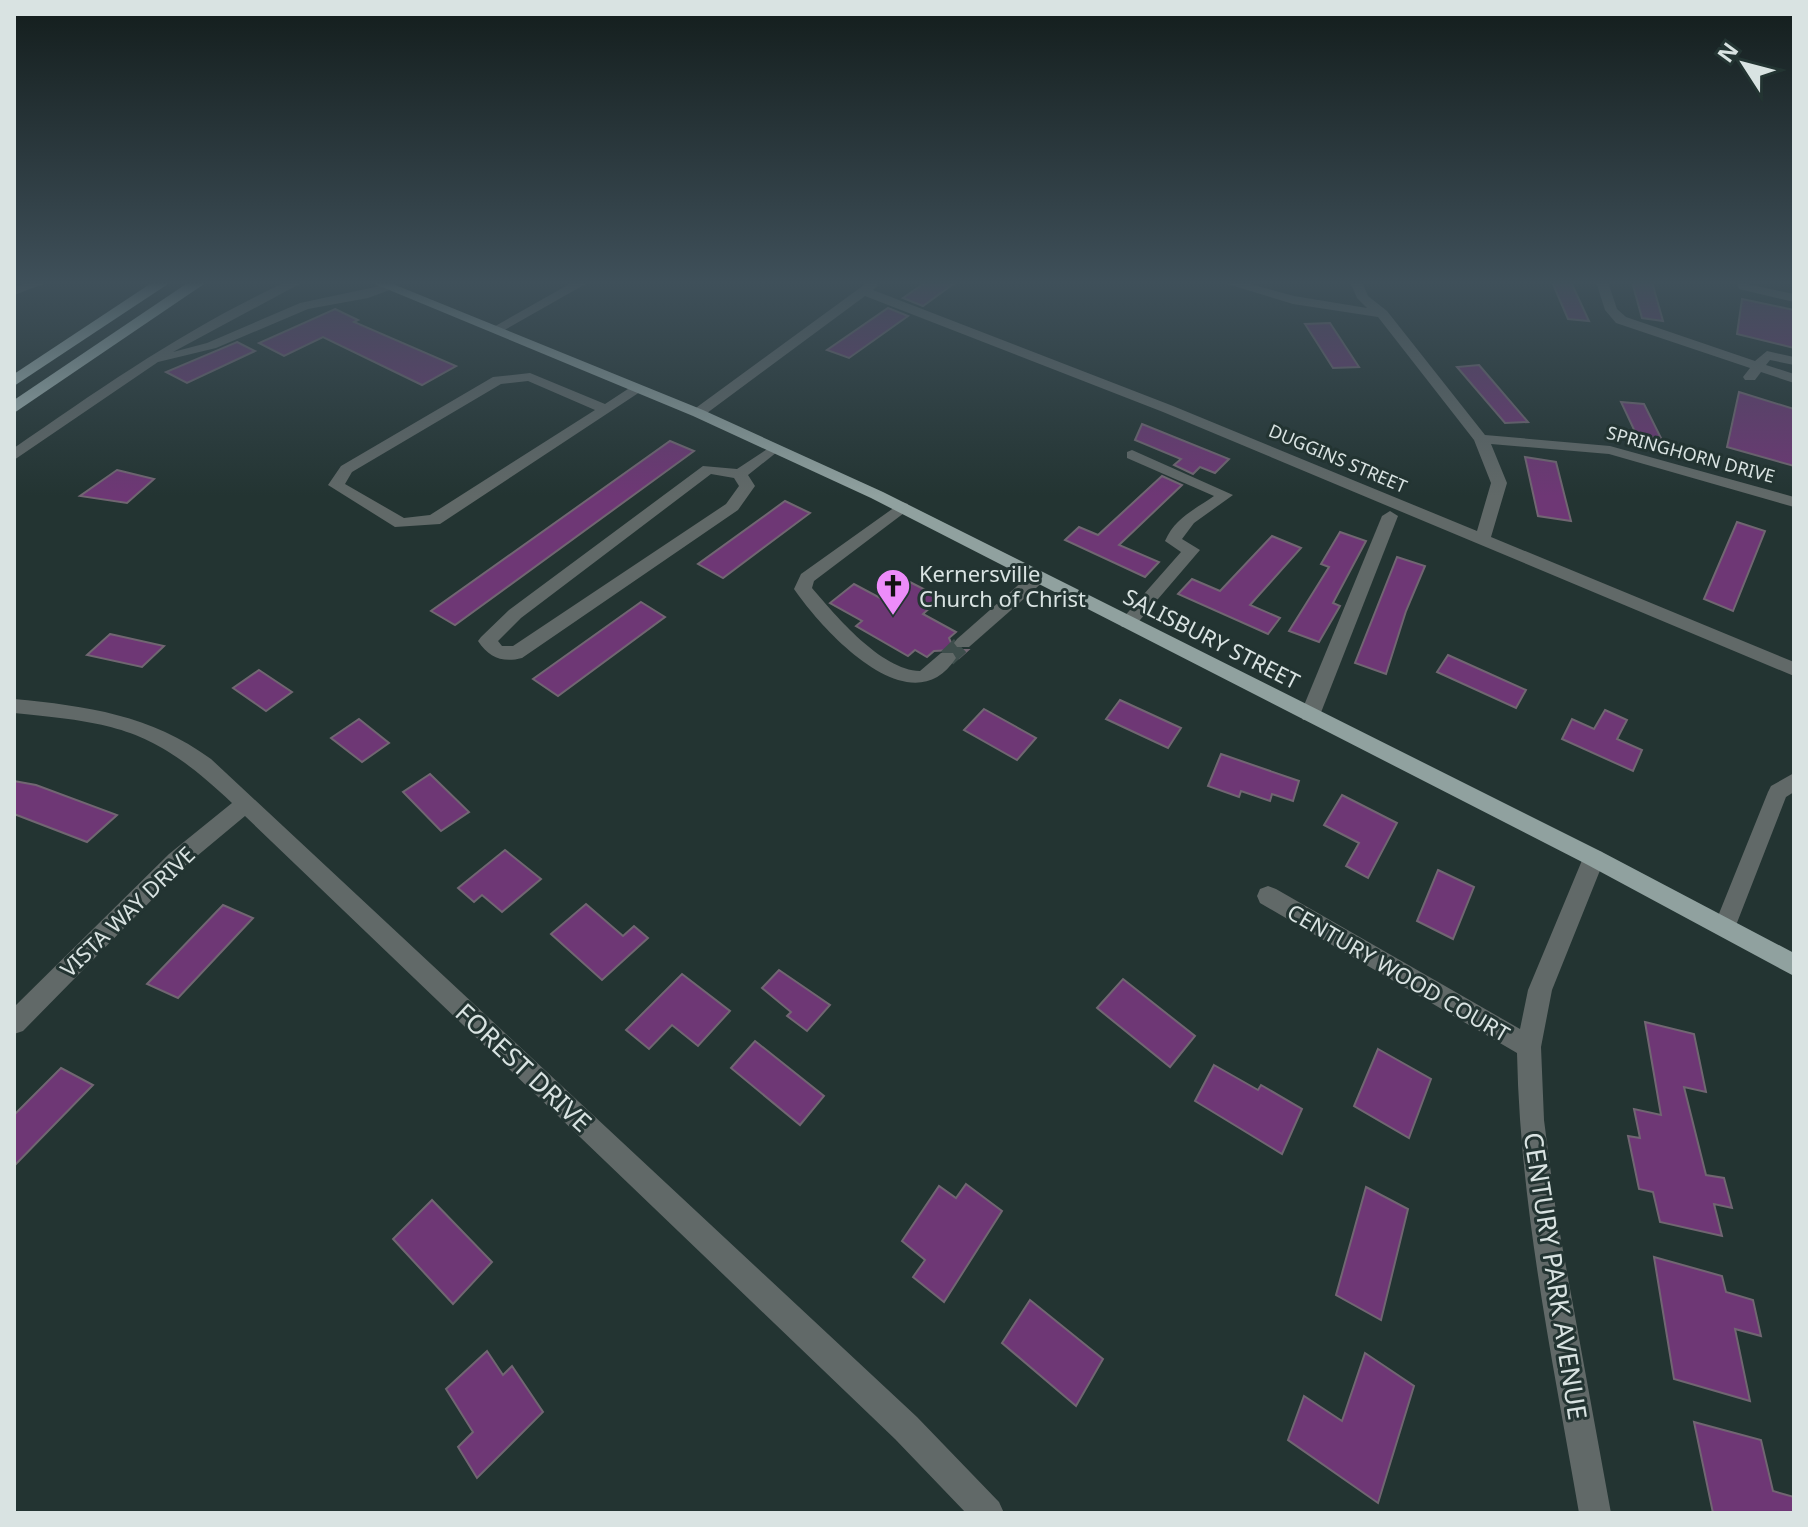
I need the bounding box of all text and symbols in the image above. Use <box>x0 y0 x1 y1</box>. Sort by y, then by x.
north arrow <box>1704 24 1784 104</box>
text: N <box>1710 36 1744 68</box>
street label: DUGGINS STREET <box>1265 418 1411 498</box>
street label: SPRINGHORN DRIVE <box>1604 420 1778 488</box>
place label: Kernersville Church of Christ <box>919 558 1086 613</box>
church icon: Kernersville Church of Christ <box>874 567 912 617</box>
street label: SALISBURY STREET <box>1119 581 1305 695</box>
street label: VISTA WAY DRIVE <box>53 839 201 983</box>
street label: CENTURY WOOD COURT <box>1282 896 1516 1048</box>
street label: FOREST DRIVE <box>448 995 600 1139</box>
street label: CENTURY PARK AVENUE <box>1515 1130 1597 1422</box>

